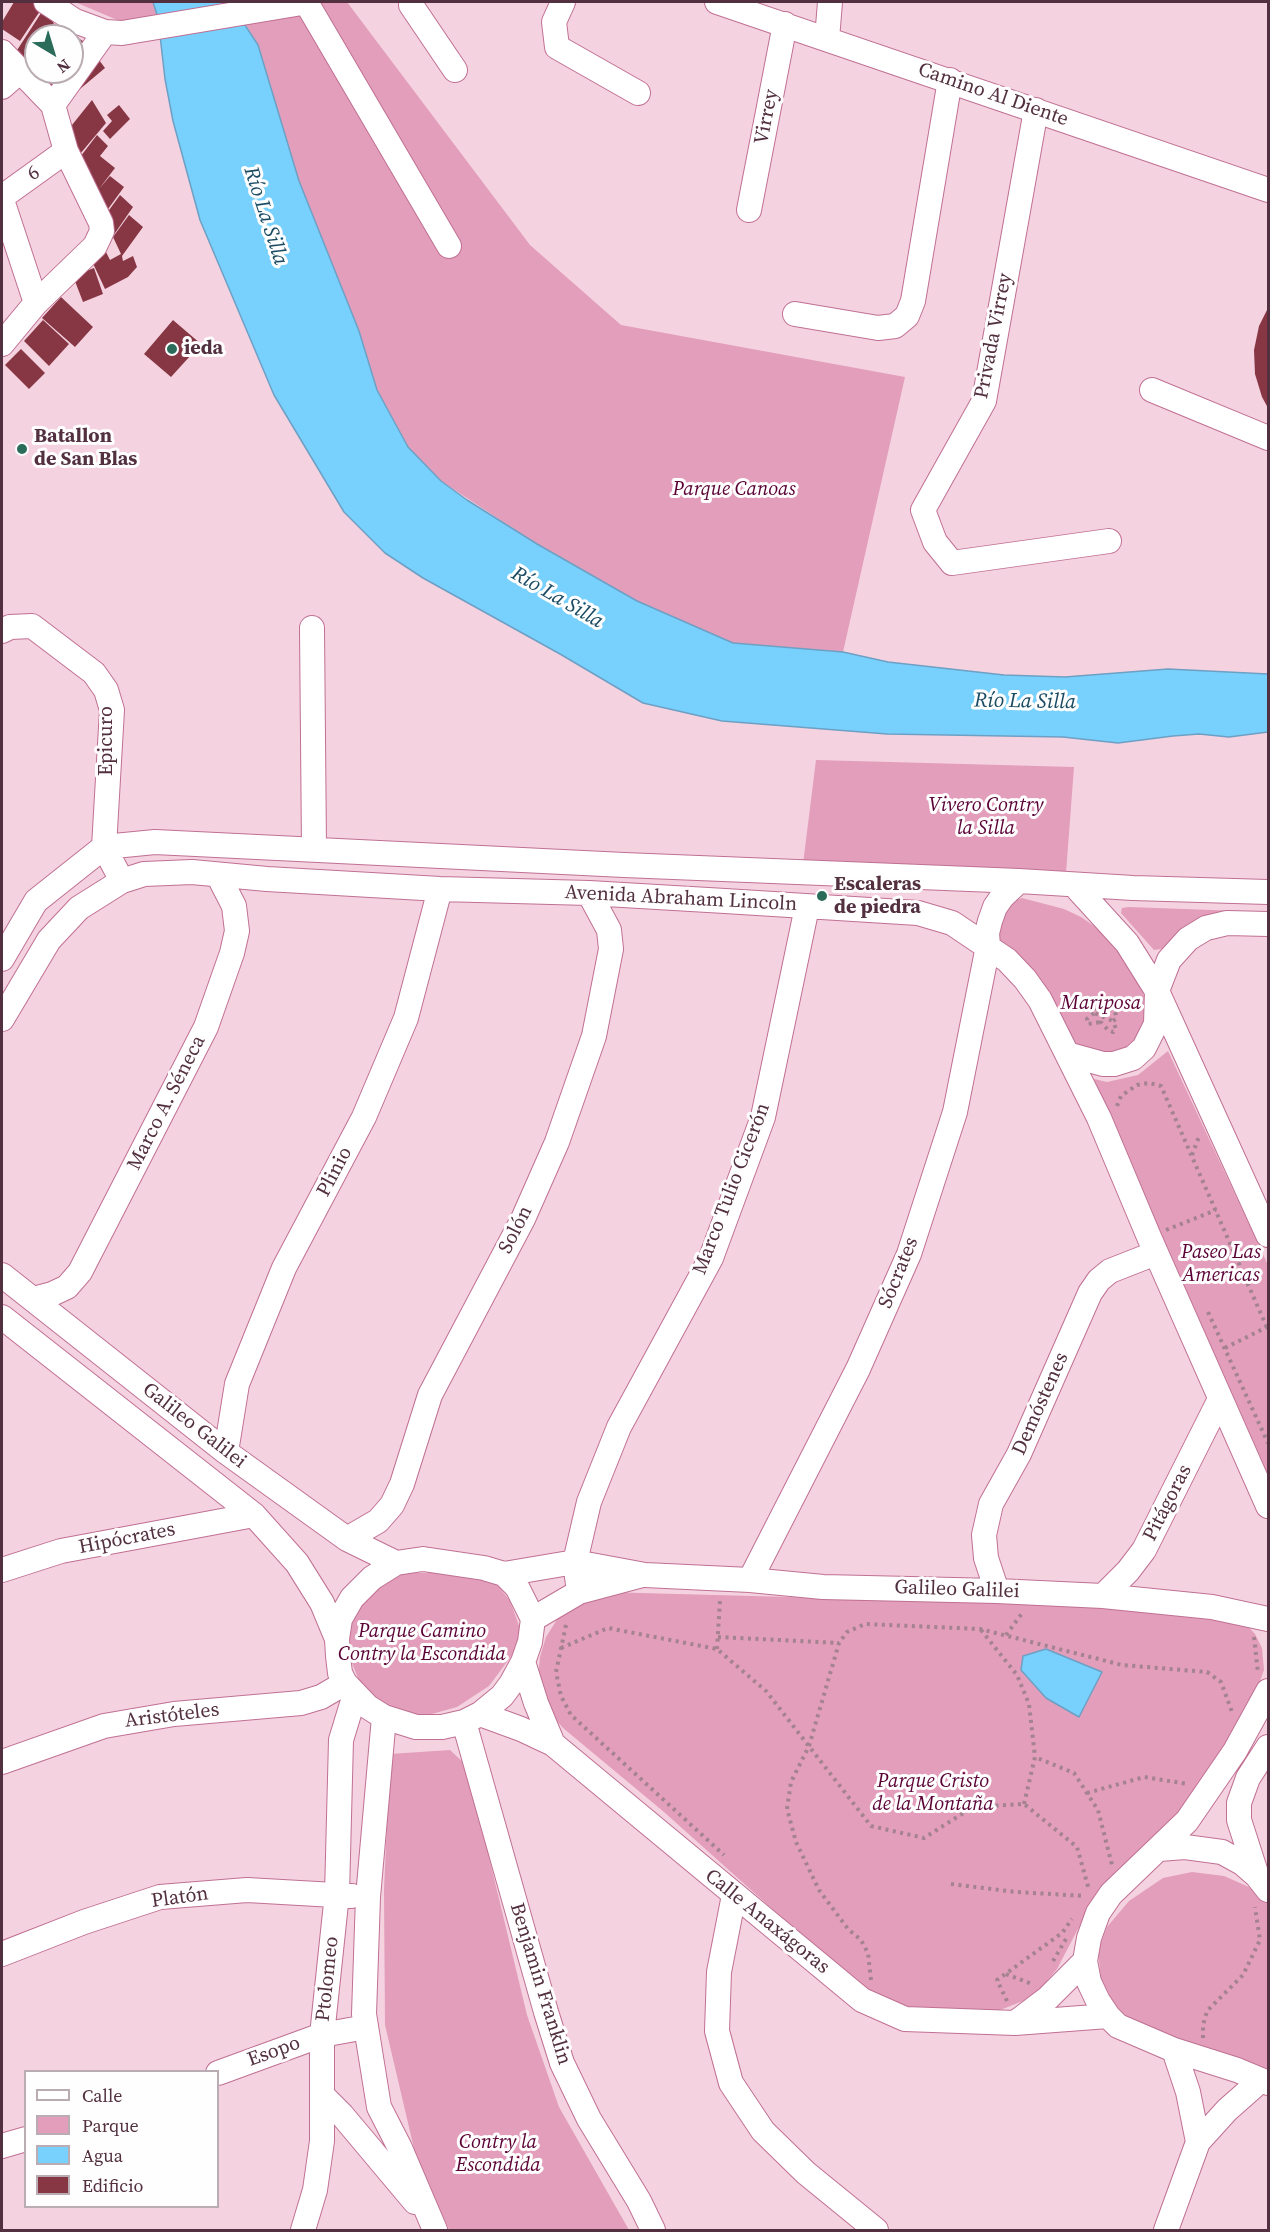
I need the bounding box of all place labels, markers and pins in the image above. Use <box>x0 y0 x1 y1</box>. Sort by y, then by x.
place label: ieda <box>184 337 223 361</box>
marker: ieda <box>165 342 179 356</box>
place label: Batallon de San Blas <box>34 425 137 472</box>
marker: Batallon de San Blas <box>15 442 29 456</box>
place label: Escaleras de piedra <box>834 873 921 920</box>
marker: Escaleras de piedra <box>815 889 829 903</box>

